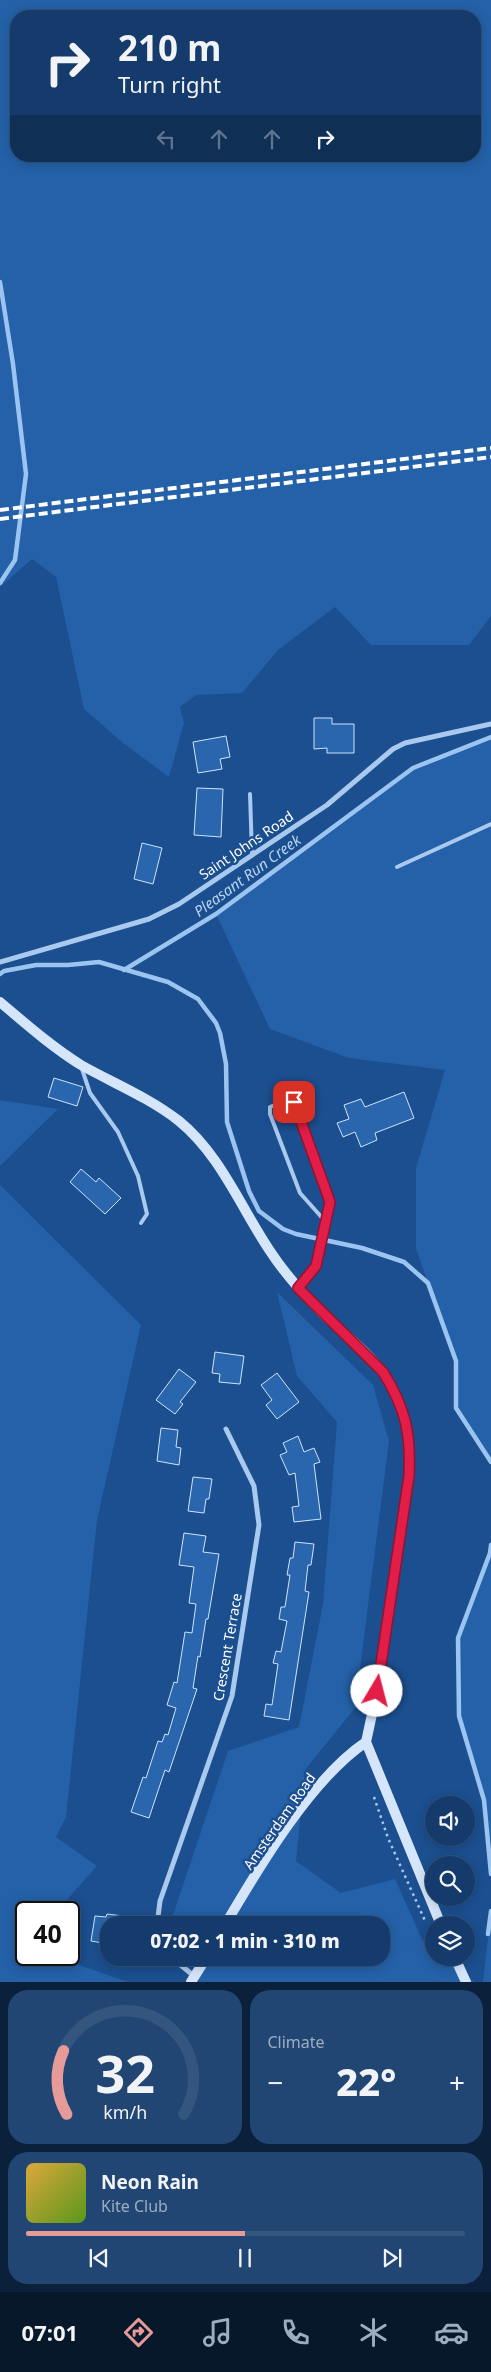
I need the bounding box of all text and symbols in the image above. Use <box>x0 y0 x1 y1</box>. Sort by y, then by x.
text: 210 m <box>118 24 221 71</box>
icon: right <box>35 30 100 95</box>
text: Turn right <box>118 69 221 99</box>
icon: left <box>152 125 180 153</box>
icon: ahead <box>205 125 233 153</box>
icon: ahead <box>258 125 286 153</box>
icon: right <box>311 125 339 153</box>
street label: Saint Johns Road <box>195 806 297 884</box>
water label: Pleasant Run Creek <box>189 829 305 921</box>
pin <box>273 1081 315 1123</box>
icon: arrive <box>280 1088 308 1116</box>
street label: Crescent Terrace <box>208 1591 246 1703</box>
position arrow <box>350 1664 402 1716</box>
street label: Amsterdam Road <box>239 1769 319 1873</box>
map controls <box>425 1796 475 1966</box>
button: sound <box>425 1796 475 1846</box>
button: search <box>425 1856 475 1906</box>
speed limit sign: 40 <box>15 1901 80 1966</box>
button: layers <box>425 1916 475 1966</box>
text: 07:02 · 1 min · 310 m <box>150 1928 340 1954</box>
text: Climate <box>268 2031 325 2053</box>
text: 32 <box>95 2037 155 2108</box>
text: 22° <box>336 2055 396 2107</box>
text: − <box>268 2063 284 2101</box>
text: + <box>449 2063 465 2101</box>
text: km/h <box>103 2100 147 2124</box>
text: Neon Rain <box>101 2169 199 2195</box>
text: Kite Club <box>101 2195 168 2217</box>
icon: previous <box>85 2244 113 2272</box>
icon: pause <box>231 2244 259 2272</box>
icon: next <box>378 2244 406 2272</box>
icon: directions <box>121 2315 156 2350</box>
icon: music <box>200 2315 235 2350</box>
icon: phone <box>278 2315 313 2350</box>
icon: climate <box>356 2315 391 2350</box>
icon: car <box>434 2315 469 2350</box>
text: 07:01 <box>22 2317 78 2347</box>

